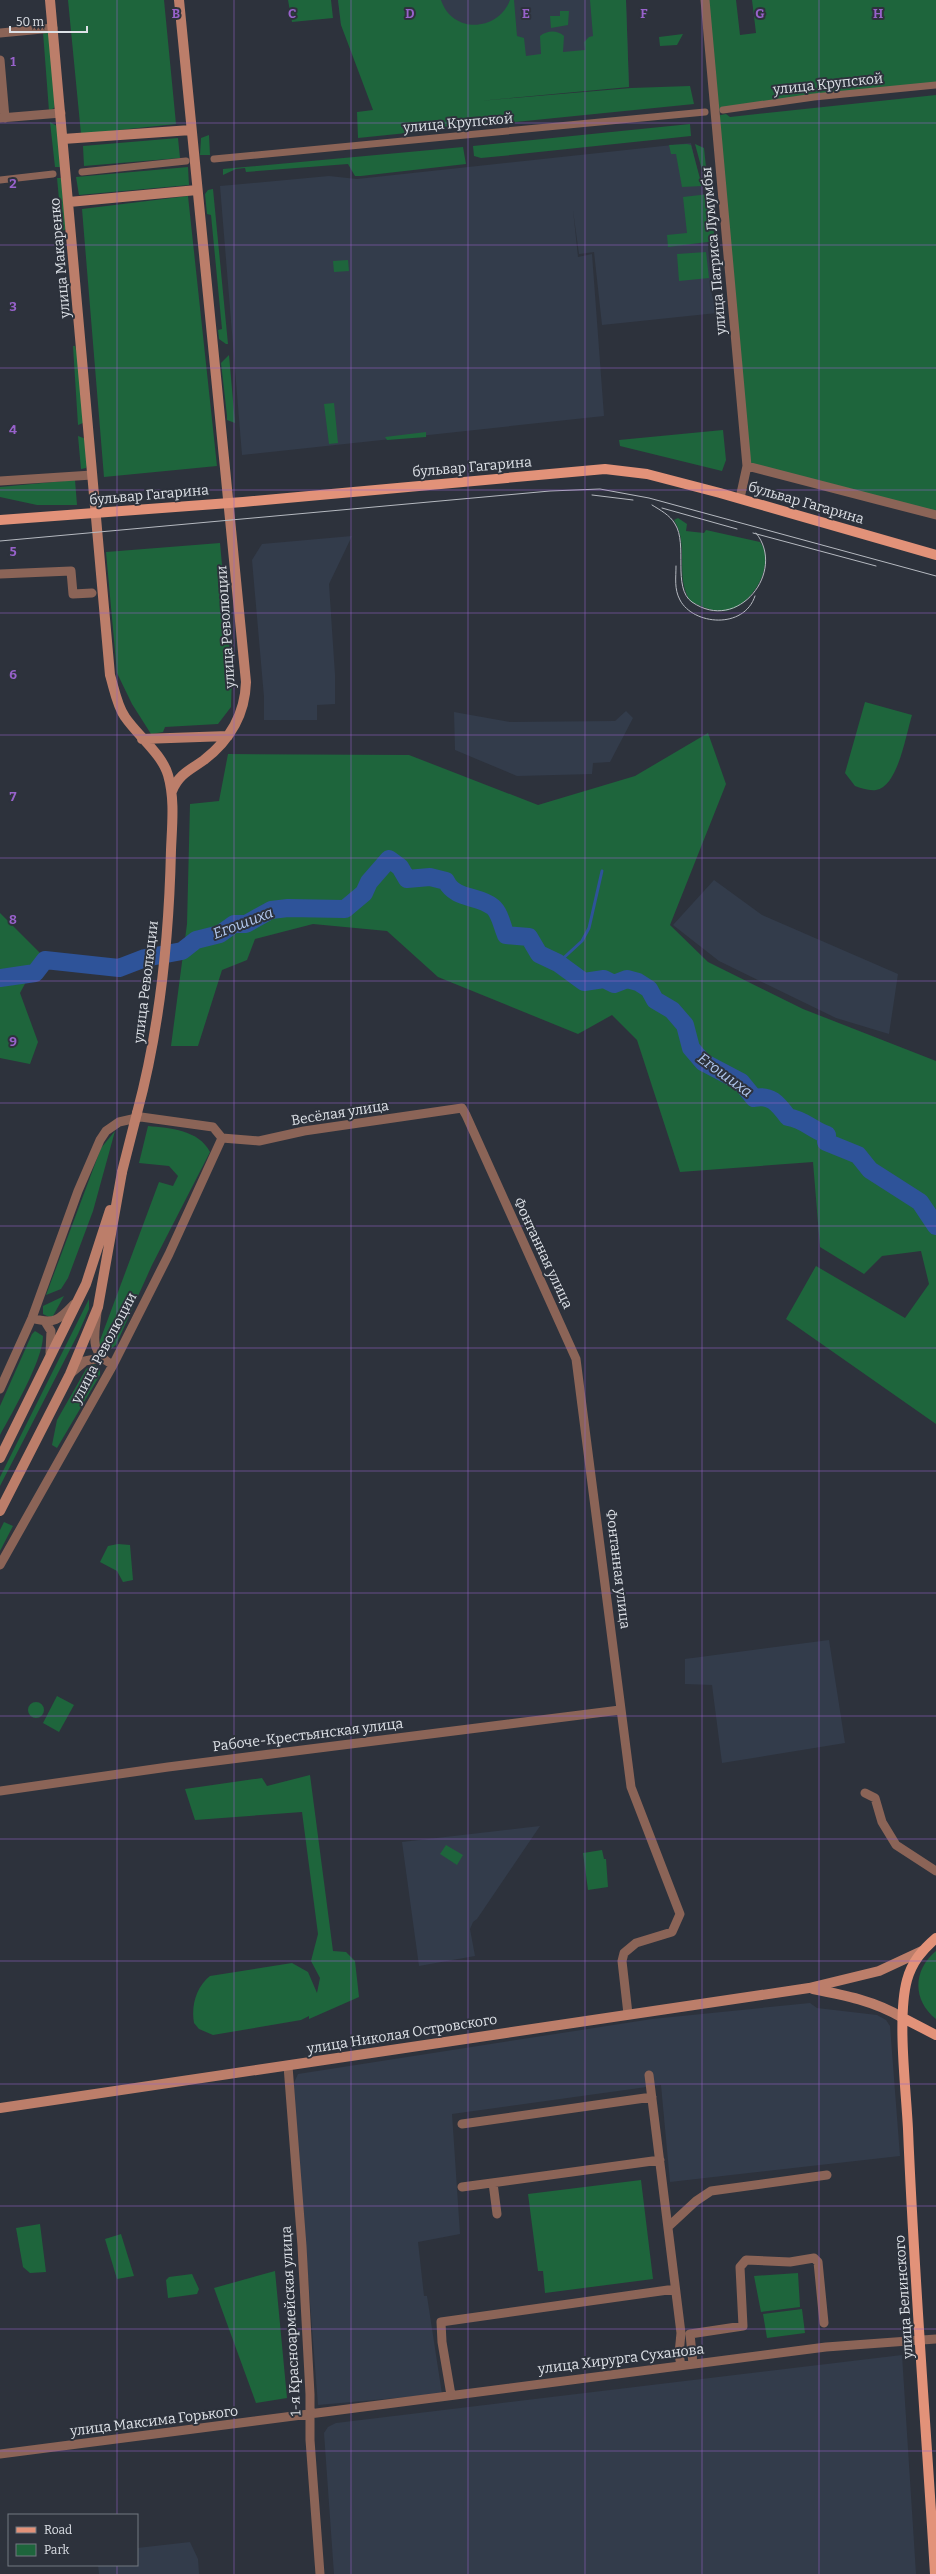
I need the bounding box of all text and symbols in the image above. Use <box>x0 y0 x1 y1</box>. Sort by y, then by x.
text: B <box>172 6 180 21</box>
text: C <box>288 6 296 21</box>
text: D <box>405 6 415 21</box>
text: E <box>522 6 530 21</box>
text: F <box>640 6 648 21</box>
text: G <box>755 6 765 21</box>
text: H <box>873 6 883 21</box>
scale bar <box>10 8 87 34</box>
text: 50 m <box>16 15 45 29</box>
text: 1 <box>10 54 16 69</box>
street label: улица Крупской <box>771 70 884 98</box>
street label: улица Крупской <box>401 110 514 136</box>
street label: улица Патриса Лумумбы <box>698 166 730 337</box>
text: 2 <box>9 176 17 191</box>
street label: улица Макаренко <box>46 197 74 320</box>
text: 3 <box>9 299 17 314</box>
text: 4 <box>9 422 17 437</box>
street label: бульвар Гагарина <box>412 453 533 481</box>
street label: бульвар Гагарина <box>746 478 866 528</box>
street label: бульвар Гагарина <box>89 481 210 509</box>
text: 5 <box>9 544 17 559</box>
street label: улица Революции <box>213 565 239 690</box>
text: 6 <box>9 667 17 682</box>
text: 7 <box>10 789 17 804</box>
water label: Егошиха <box>210 903 276 943</box>
text: 8 <box>9 912 17 927</box>
street label: улица Революции <box>130 920 162 1045</box>
text: 9 <box>9 1034 17 1049</box>
water label: Егошиха <box>694 1049 756 1101</box>
street label: Весёлая улица <box>290 1097 390 1129</box>
street label: Фонтанная улица <box>510 1195 576 1312</box>
street label: улица Революции <box>67 1290 140 1407</box>
street label: Фонтанная улица <box>602 1508 634 1630</box>
street label: Рабоче-Крестьянская улица <box>212 1715 405 1755</box>
street label: улица Николая Островского <box>305 2011 498 2058</box>
street label: 1-я Красноармейская улица <box>278 2225 304 2416</box>
street label: улица Белинского <box>891 2235 917 2360</box>
street label: улица Хирурга Суханова <box>536 2340 705 2378</box>
street label: улица Максима Горького <box>68 2402 239 2440</box>
legend <box>8 2514 138 2566</box>
text: Road <box>44 2523 72 2537</box>
text: Park <box>44 2543 70 2557</box>

